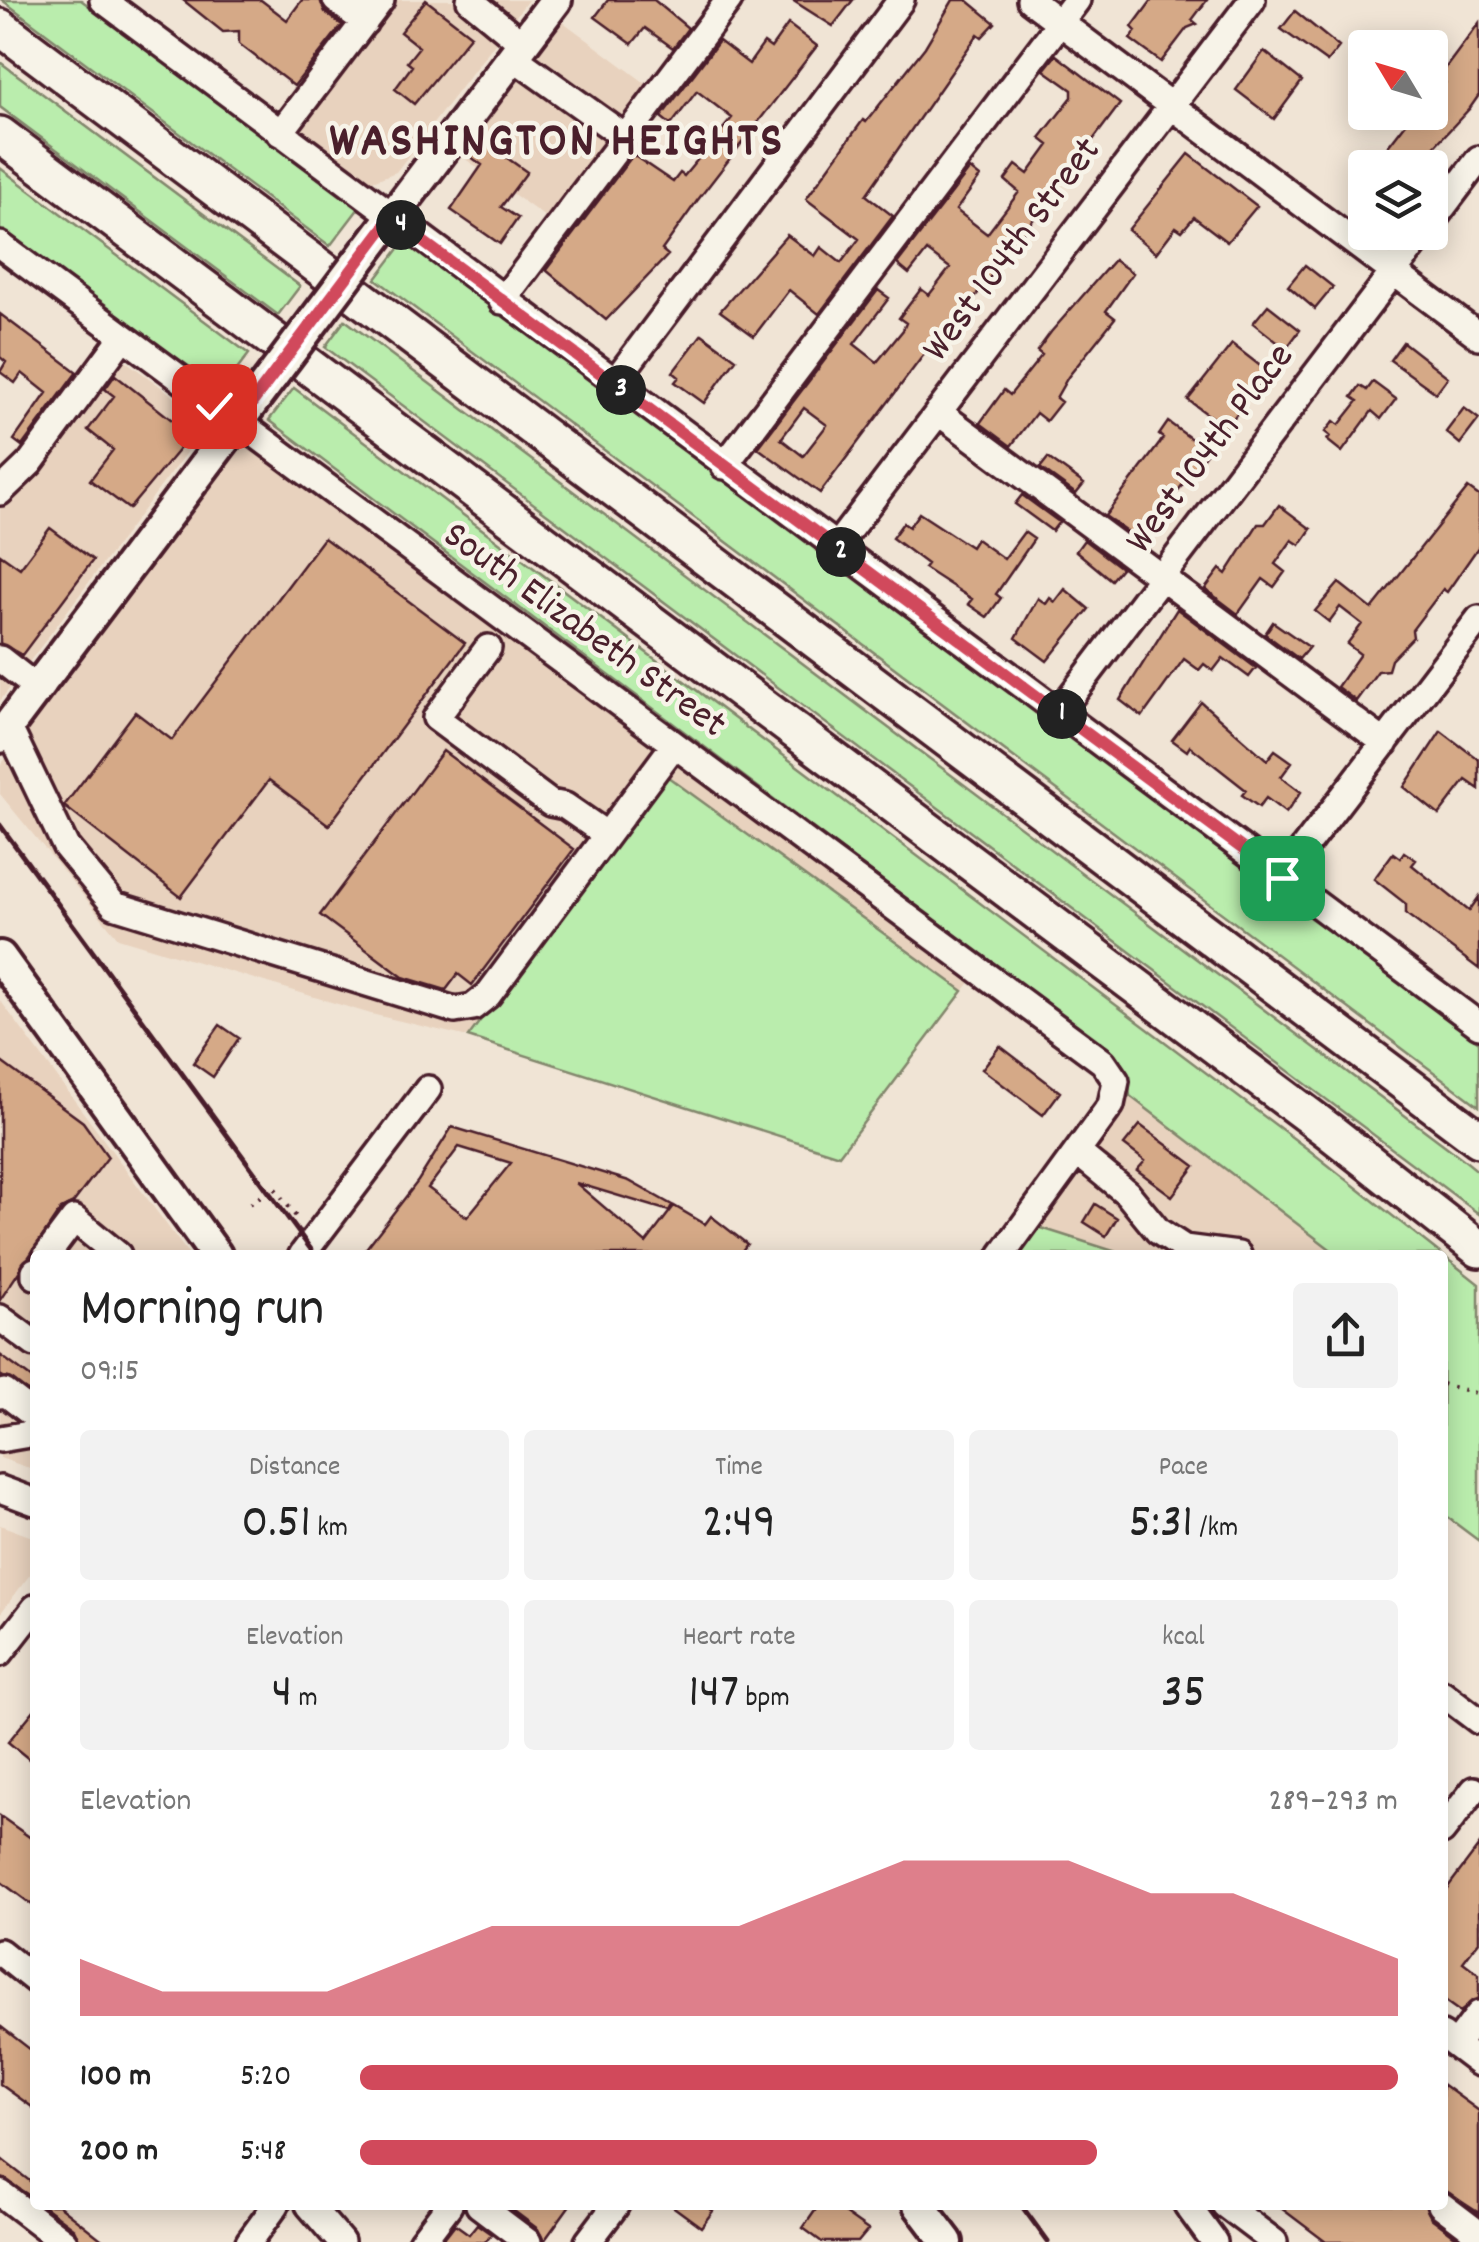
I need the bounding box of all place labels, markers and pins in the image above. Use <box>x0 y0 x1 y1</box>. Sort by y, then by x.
pin: 4 <box>376 200 426 250</box>
pin <box>172 364 257 449</box>
pin: 3 <box>596 365 646 415</box>
pin: 2 <box>816 527 866 577</box>
pin: 1 <box>1037 689 1087 739</box>
pin <box>1240 836 1325 921</box>

